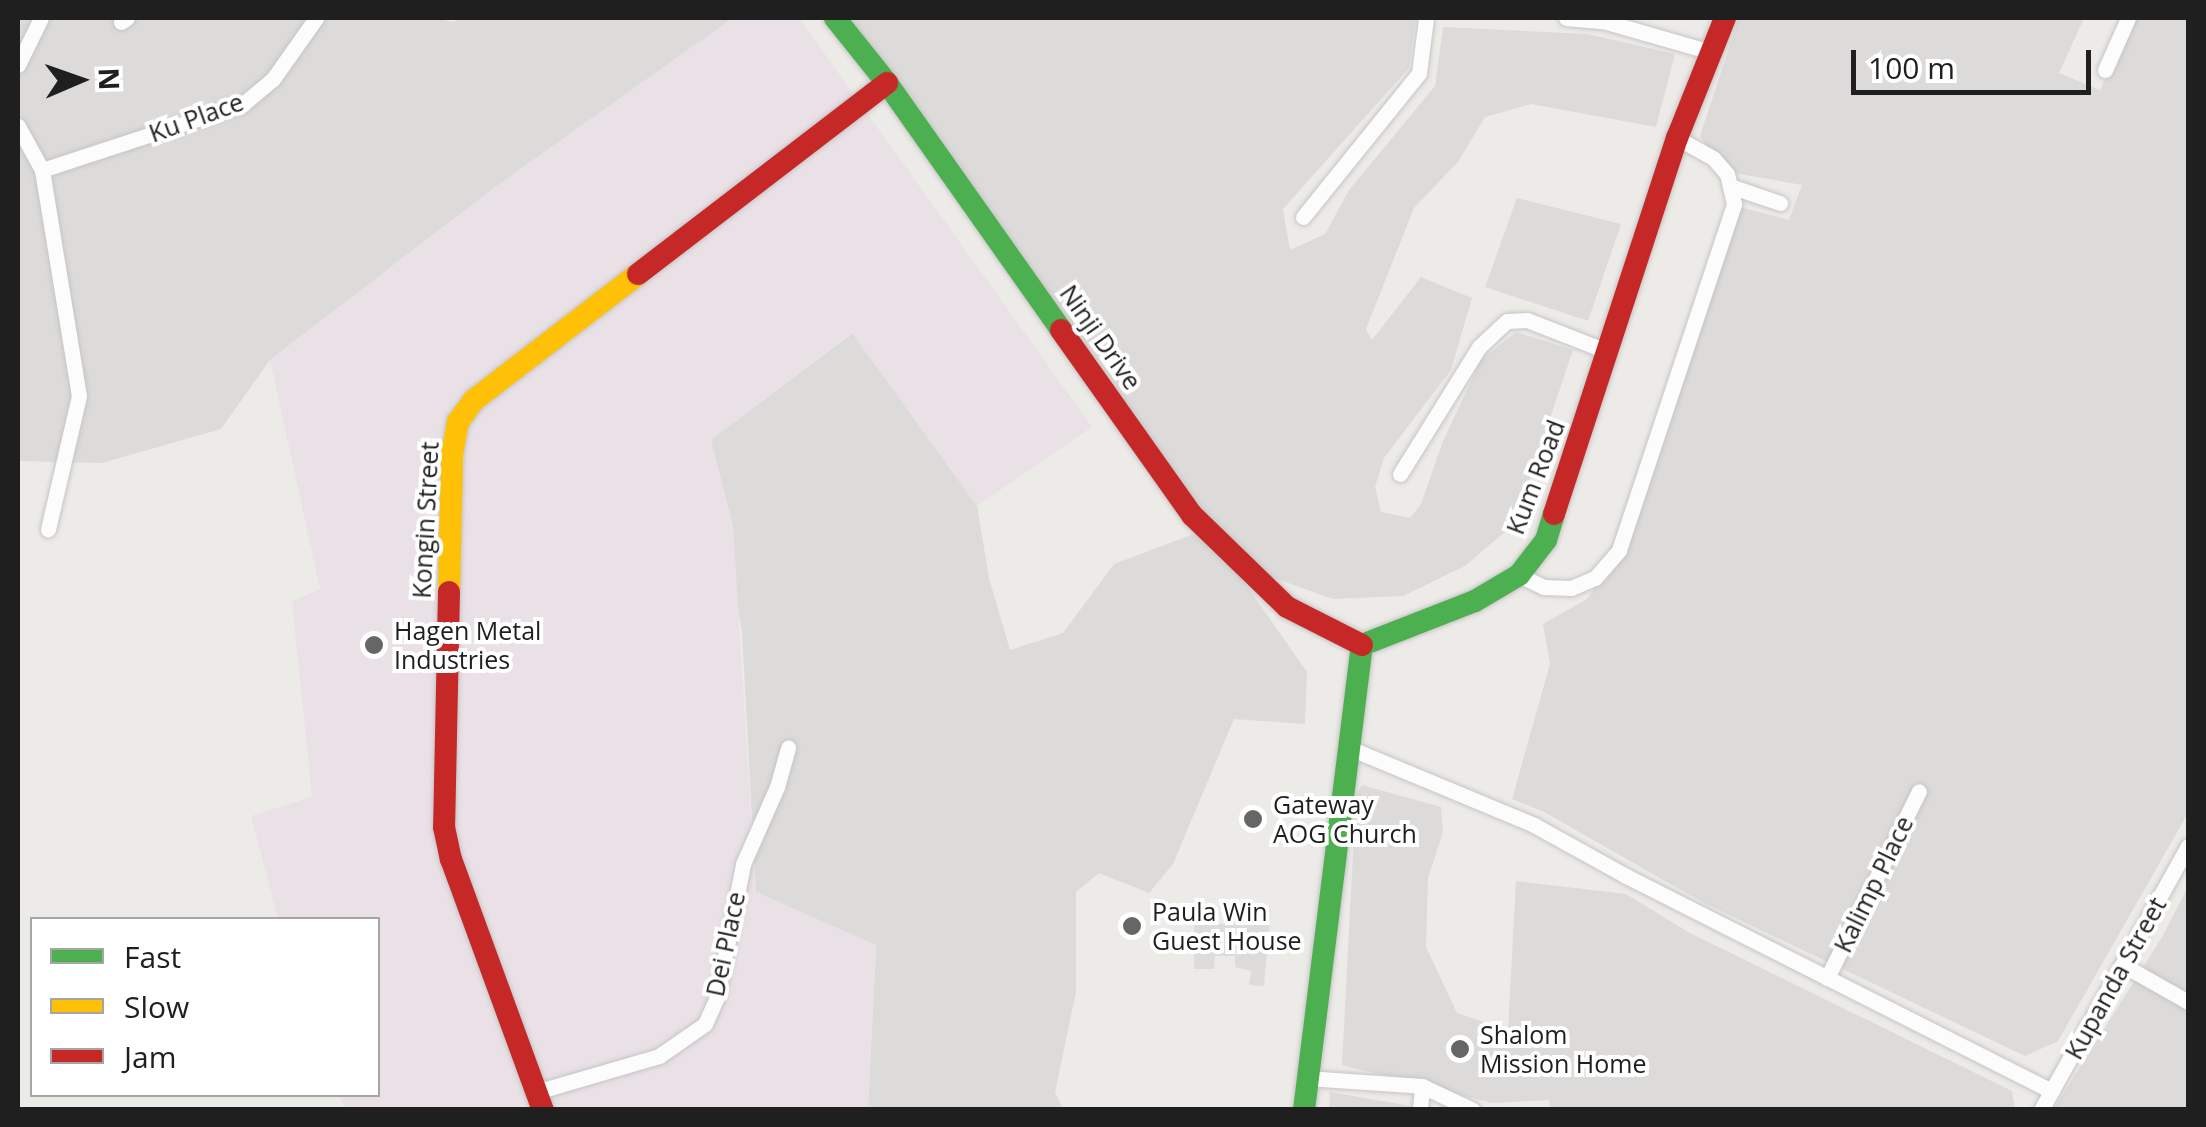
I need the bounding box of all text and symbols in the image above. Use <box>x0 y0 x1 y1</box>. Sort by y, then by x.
north arrow <box>30 30 130 130</box>
scale bar <box>1856 30 2096 92</box>
text: 100 m <box>1868 47 1955 88</box>
text: N <box>91 67 129 91</box>
street label: Ku Place <box>145 86 247 148</box>
street label: Ninji Drive <box>1054 279 1148 395</box>
street label: Kum Road <box>1500 416 1570 538</box>
street label: Kongin Street <box>406 441 444 599</box>
place label: Hagen Metal Industries <box>394 616 541 675</box>
marker: Hagen Metal Industries <box>363 634 385 656</box>
place label: Gateway AOG Church <box>1273 790 1417 849</box>
marker: Gateway AOG Church <box>1242 808 1264 830</box>
street label: Kalimp Place <box>1827 811 1919 957</box>
street label: Dei Place <box>699 889 751 999</box>
street label: Kupanda Street <box>2058 892 2172 1064</box>
place label: Paula Win Guest House <box>1152 897 1302 956</box>
marker: Paula Win Guest House <box>1121 915 1143 937</box>
legend <box>30 917 380 1097</box>
text: Fast <box>124 936 181 977</box>
text: Slow <box>124 986 189 1027</box>
place label: Shalom Mission Home <box>1480 1020 1646 1079</box>
text: Jam <box>124 1036 177 1077</box>
marker: Shalom Mission Home <box>1449 1038 1471 1060</box>

